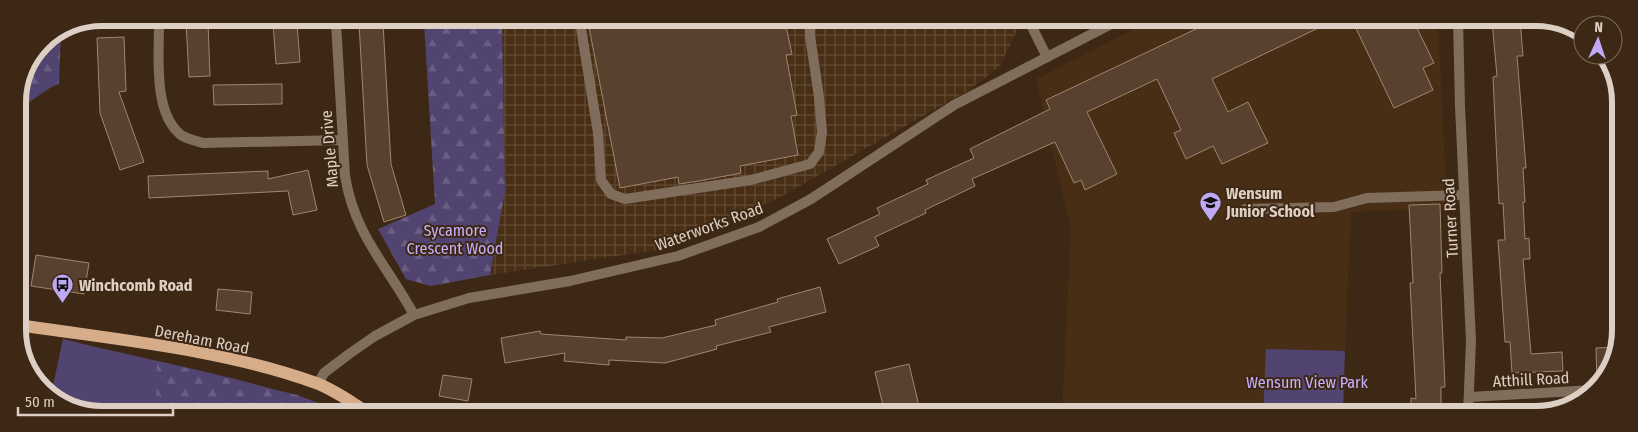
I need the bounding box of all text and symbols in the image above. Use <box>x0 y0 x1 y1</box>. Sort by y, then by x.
north arrow <box>1573 15 1623 65</box>
text: N <box>1594 19 1603 36</box>
street label: Maple Drive <box>317 109 342 188</box>
street label: Turner Road <box>1439 178 1462 258</box>
place label: Wensum Junior School <box>1225 184 1315 221</box>
school or university icon: Wensum Junior School <box>1198 190 1222 221</box>
street label: Waterworks Road <box>653 198 766 255</box>
park label: Sycamore Crescent Wood <box>407 221 503 258</box>
bus stop icon: Winchcomb Road <box>51 273 75 304</box>
place label: Winchcomb Road <box>79 276 193 295</box>
street label: Dereham Road <box>153 321 251 358</box>
street label: Atthill Road <box>1492 368 1570 391</box>
park label: Wensum View Park <box>1246 373 1369 392</box>
scale bar <box>18 384 172 416</box>
text: 50 m <box>25 393 55 411</box>

